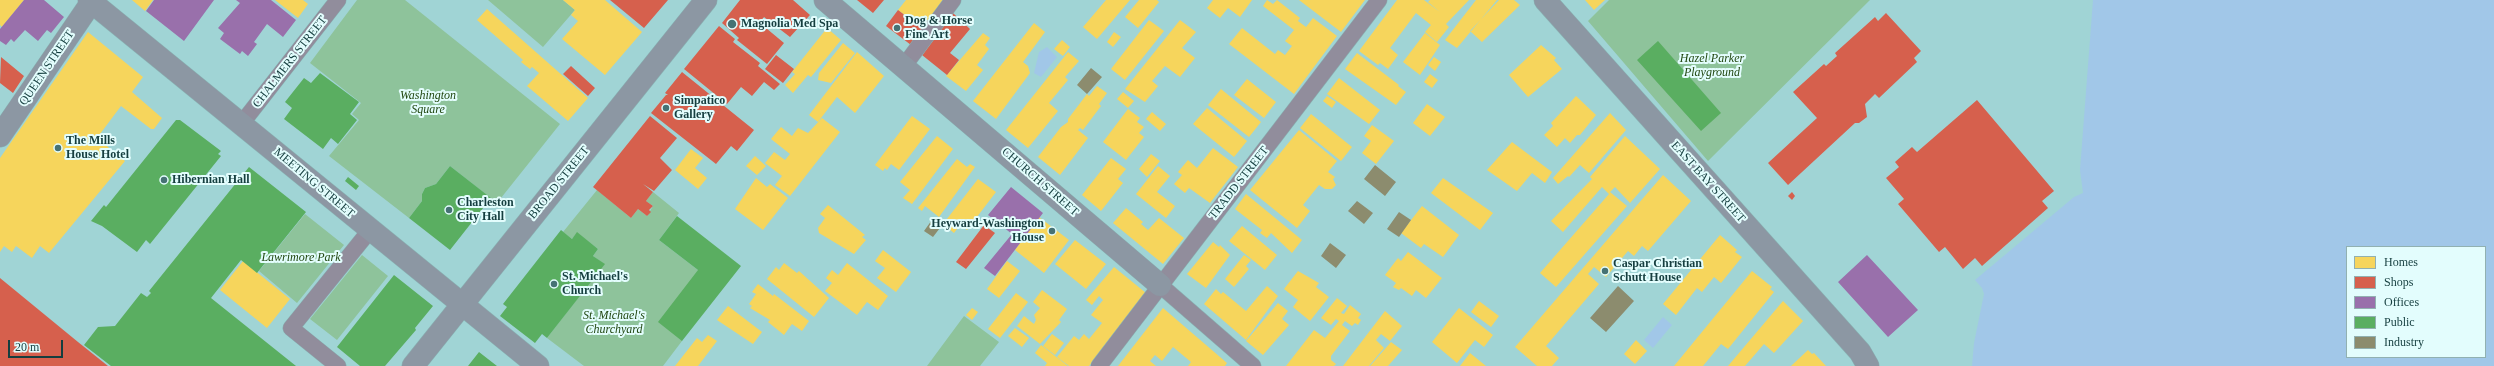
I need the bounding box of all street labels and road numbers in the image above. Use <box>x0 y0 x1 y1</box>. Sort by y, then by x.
street label: CHALMERS STREET <box>250 13 330 111</box>
street label: QUEEN STREET <box>17 28 77 108</box>
street label: EAST BAY STREET <box>1668 138 1748 226</box>
street label: BROAD STREET <box>525 144 593 222</box>
street label: TRADD STREET <box>1206 144 1272 222</box>
street label: MEETING STREET <box>271 145 357 221</box>
street label: CHURCH STREET <box>999 145 1081 219</box>

